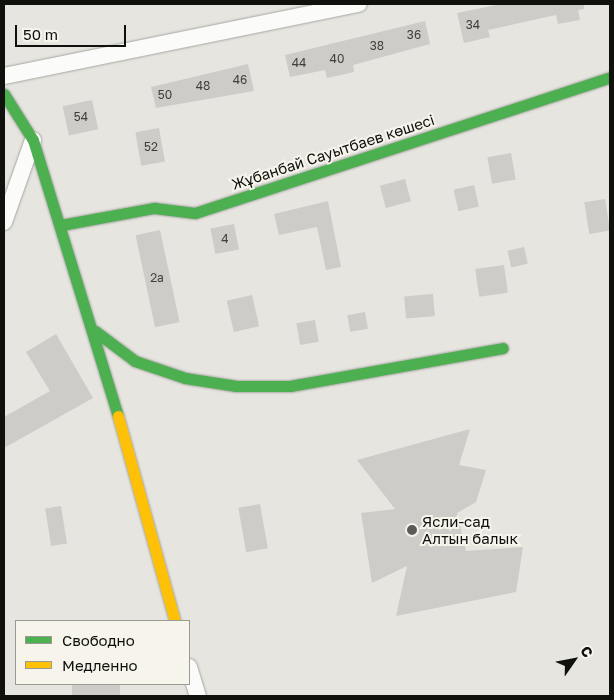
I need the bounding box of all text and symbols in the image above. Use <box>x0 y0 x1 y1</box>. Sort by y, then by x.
scale bar <box>18 15 129 47</box>
house number: 34 <box>466 18 480 32</box>
text: 50 m <box>23 25 58 43</box>
house number: 36 <box>407 28 421 42</box>
house number: 38 <box>370 39 384 53</box>
house number: 40 <box>330 52 344 66</box>
house number: 44 <box>292 56 306 70</box>
house number: 46 <box>233 73 247 87</box>
house number: 48 <box>196 79 210 93</box>
house number: 50 <box>158 88 172 102</box>
house number: 54 <box>74 110 88 124</box>
street label: Жұбанбай Сауытбаев көшесі <box>229 111 437 193</box>
house number: 52 <box>144 140 158 154</box>
house number: 4 <box>221 232 229 246</box>
house number: 2а <box>150 271 164 285</box>
place label: Ясли-сад Алтын балык <box>422 512 518 547</box>
marker: Ясли-сад Алтын балык <box>406 524 418 536</box>
legend <box>15 620 190 685</box>
text: Свободно <box>62 631 135 649</box>
north arrow <box>549 635 599 685</box>
text: С <box>577 643 597 660</box>
text: Медленно <box>62 656 138 674</box>

